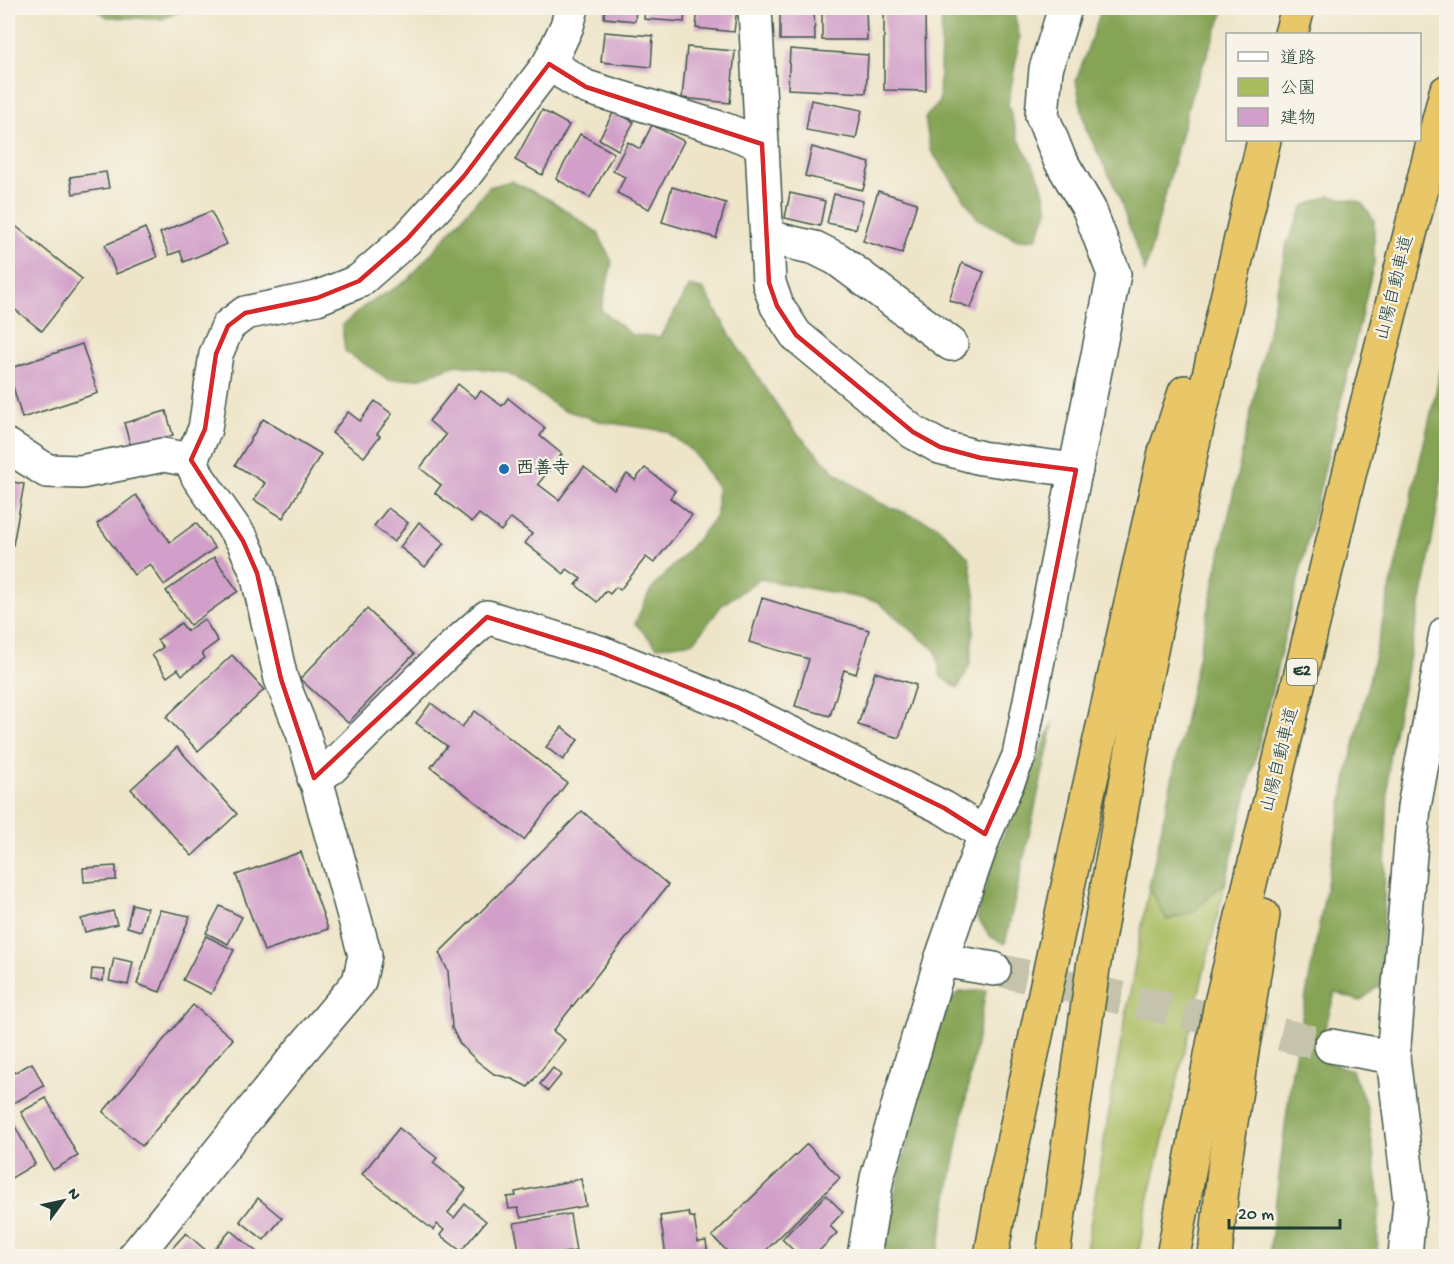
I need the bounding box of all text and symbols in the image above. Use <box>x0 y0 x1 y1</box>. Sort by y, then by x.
legend <box>1226 33 1421 141</box>
text: 道路 <box>1280 48 1316 70</box>
text: 公園 <box>1280 79 1316 100</box>
text: 建物 <box>1280 108 1316 130</box>
street label: 山陽自動車道 <box>1372 233 1419 343</box>
place label: 西善寺 <box>516 458 570 480</box>
marker: 西善寺 <box>497 462 511 476</box>
road number: E2 <box>1287 659 1317 685</box>
street label: 山陽自動車道 <box>1257 705 1304 815</box>
north arrow <box>33 1171 93 1231</box>
text: N <box>62 1185 84 1205</box>
scale bar <box>1229 1192 1340 1230</box>
text: 20 m <box>1238 1205 1274 1226</box>

